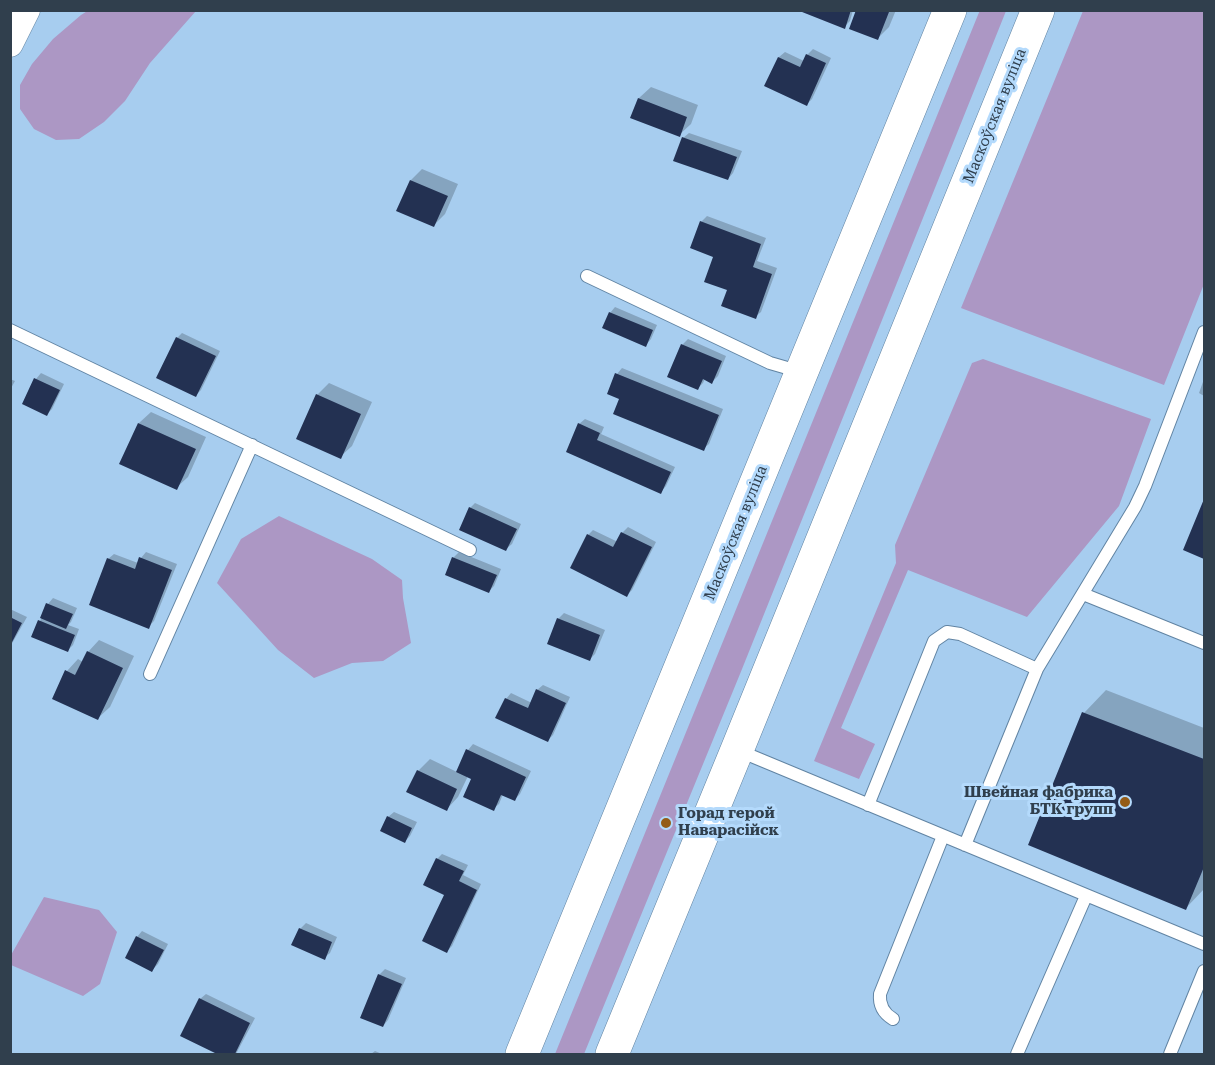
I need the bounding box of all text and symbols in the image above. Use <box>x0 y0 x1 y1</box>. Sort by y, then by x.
street label: Маскоўская вуліца <box>960 46 1030 186</box>
street label: Маскоўская вуліца <box>701 463 771 603</box>
place label: Швейная фабрика БТК групп <box>964 784 1113 819</box>
marker: Швейная фабрика БТК групп <box>1118 795 1132 809</box>
place label: Горад герой Наварасійск <box>678 805 779 840</box>
marker: Горад герой Наварасійск <box>659 816 673 830</box>

